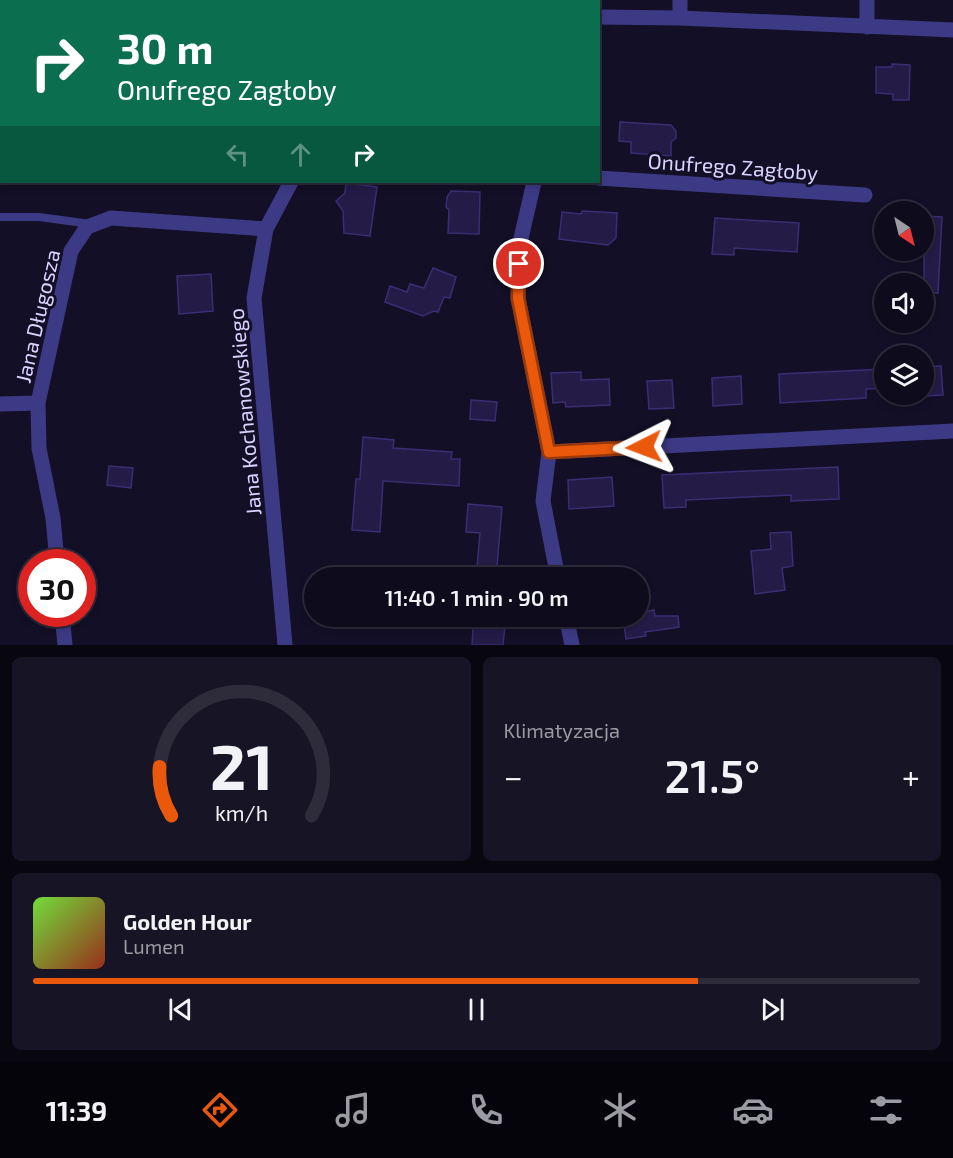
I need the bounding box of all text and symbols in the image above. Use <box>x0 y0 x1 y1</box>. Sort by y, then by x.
text: 30 m <box>117 22 213 72</box>
icon: right <box>18 24 96 102</box>
text: Onufrego Zagłoby <box>117 73 337 105</box>
icon: left <box>221 138 254 171</box>
icon: ahead <box>284 138 317 171</box>
icon: right <box>347 138 380 171</box>
street label: Onufrego Zagłoby <box>647 148 819 184</box>
north arrow <box>874 201 934 261</box>
map controls <box>874 201 934 405</box>
pin <box>493 238 544 289</box>
street label: Jana Długosza <box>9 247 65 385</box>
icon: arrive <box>502 247 535 280</box>
button: sound <box>874 273 934 333</box>
street label: Jana Kochanowskiego <box>222 307 266 517</box>
button: layers <box>874 345 934 405</box>
position arrow <box>612 415 676 479</box>
speed limit sign: 30 <box>18 549 96 627</box>
text: 11:40 · 1 min · 90 m <box>384 584 569 610</box>
text: Klimatyzacja <box>504 718 620 742</box>
text: 21 <box>210 728 273 803</box>
text: 21.5° <box>664 748 760 802</box>
text: − <box>504 756 523 796</box>
text: + <box>902 756 920 796</box>
text: km/h <box>215 800 268 825</box>
text: Golden Hour <box>123 908 252 934</box>
text: Lumen <box>123 934 185 958</box>
icon: previous <box>164 993 197 1026</box>
icon: pause <box>460 993 493 1026</box>
icon: next <box>756 993 789 1026</box>
icon: directions <box>199 1089 241 1131</box>
icon: music <box>332 1089 374 1131</box>
icon: phone <box>465 1089 507 1131</box>
icon: climate <box>599 1089 641 1131</box>
icon: car <box>732 1089 774 1131</box>
icon: filters <box>865 1089 907 1131</box>
text: 11:39 <box>46 1094 107 1126</box>

